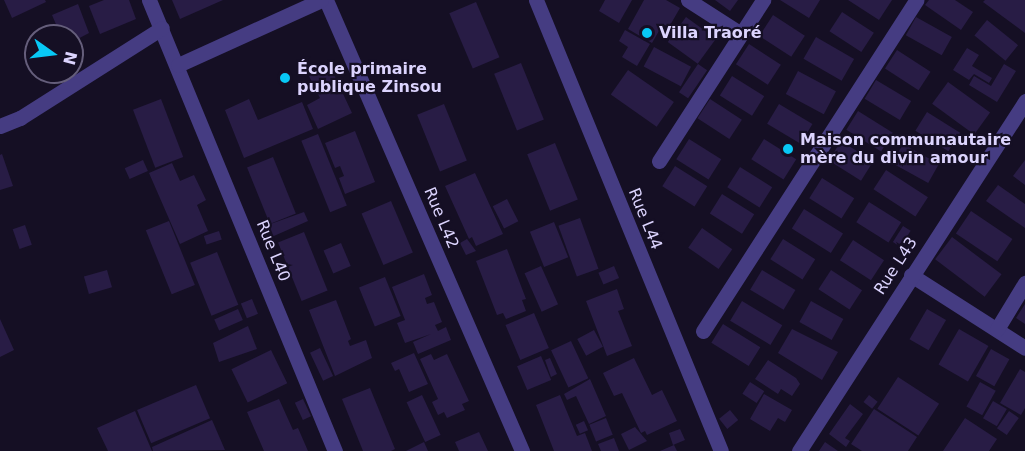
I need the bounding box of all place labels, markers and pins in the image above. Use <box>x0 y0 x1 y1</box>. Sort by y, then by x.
place label: Villa Traoré <box>659 23 762 43</box>
marker: Villa Traoré <box>640 26 654 40</box>
place label: École primaire publique Zinsou <box>297 59 442 97</box>
marker: École primaire publique Zinsou <box>278 71 292 85</box>
place label: Maison communautaire mère du divin amour <box>800 130 1011 168</box>
marker: Maison communautaire mère du divin amour <box>781 142 795 156</box>

